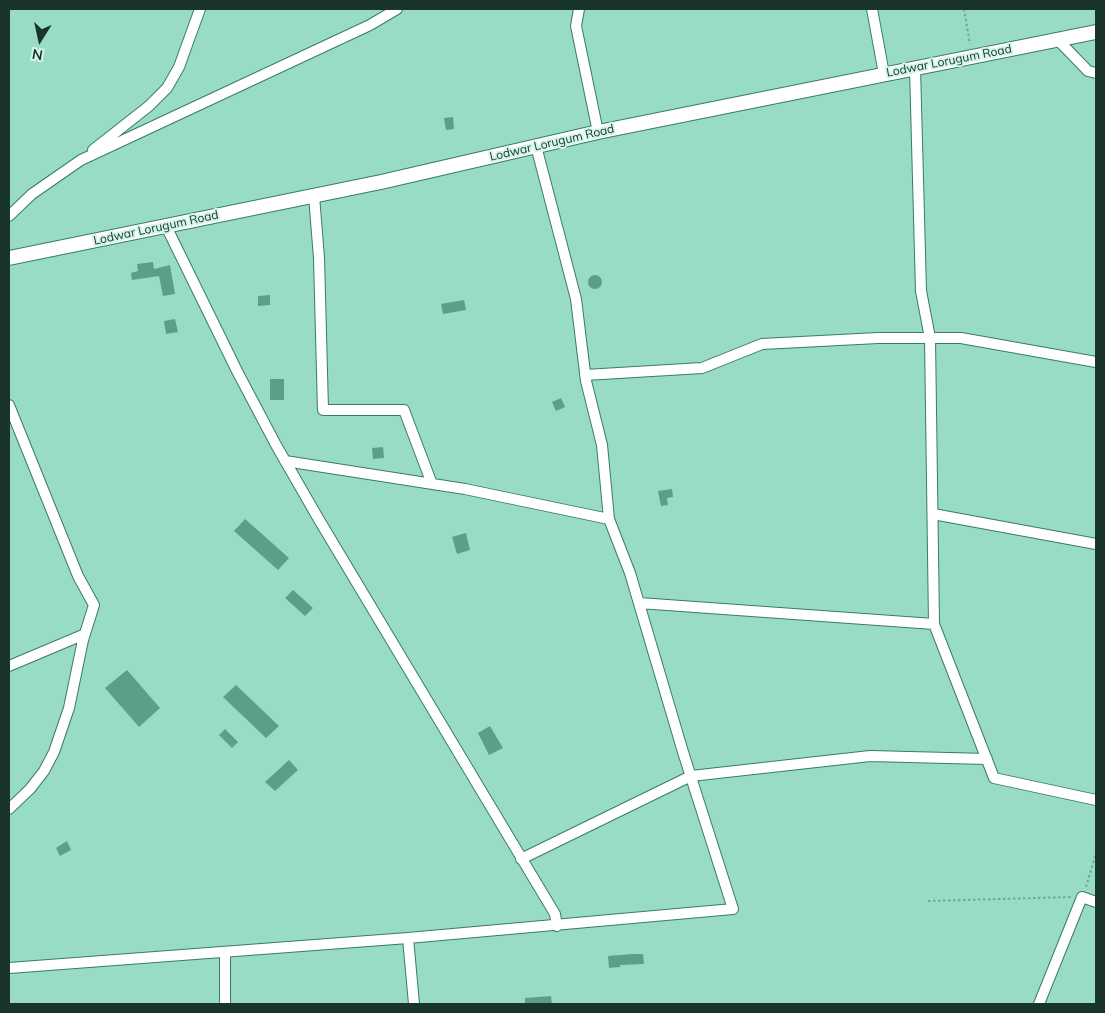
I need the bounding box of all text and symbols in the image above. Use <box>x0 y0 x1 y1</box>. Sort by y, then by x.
north arrow <box>15 15 65 65</box>
street label: Lodwar Lorugum Road <box>885 42 1013 80</box>
text: N <box>31 45 44 65</box>
street label: Lodwar Lorugum Road <box>488 122 616 164</box>
street label: Lodwar Lorugum Road <box>92 208 220 248</box>

